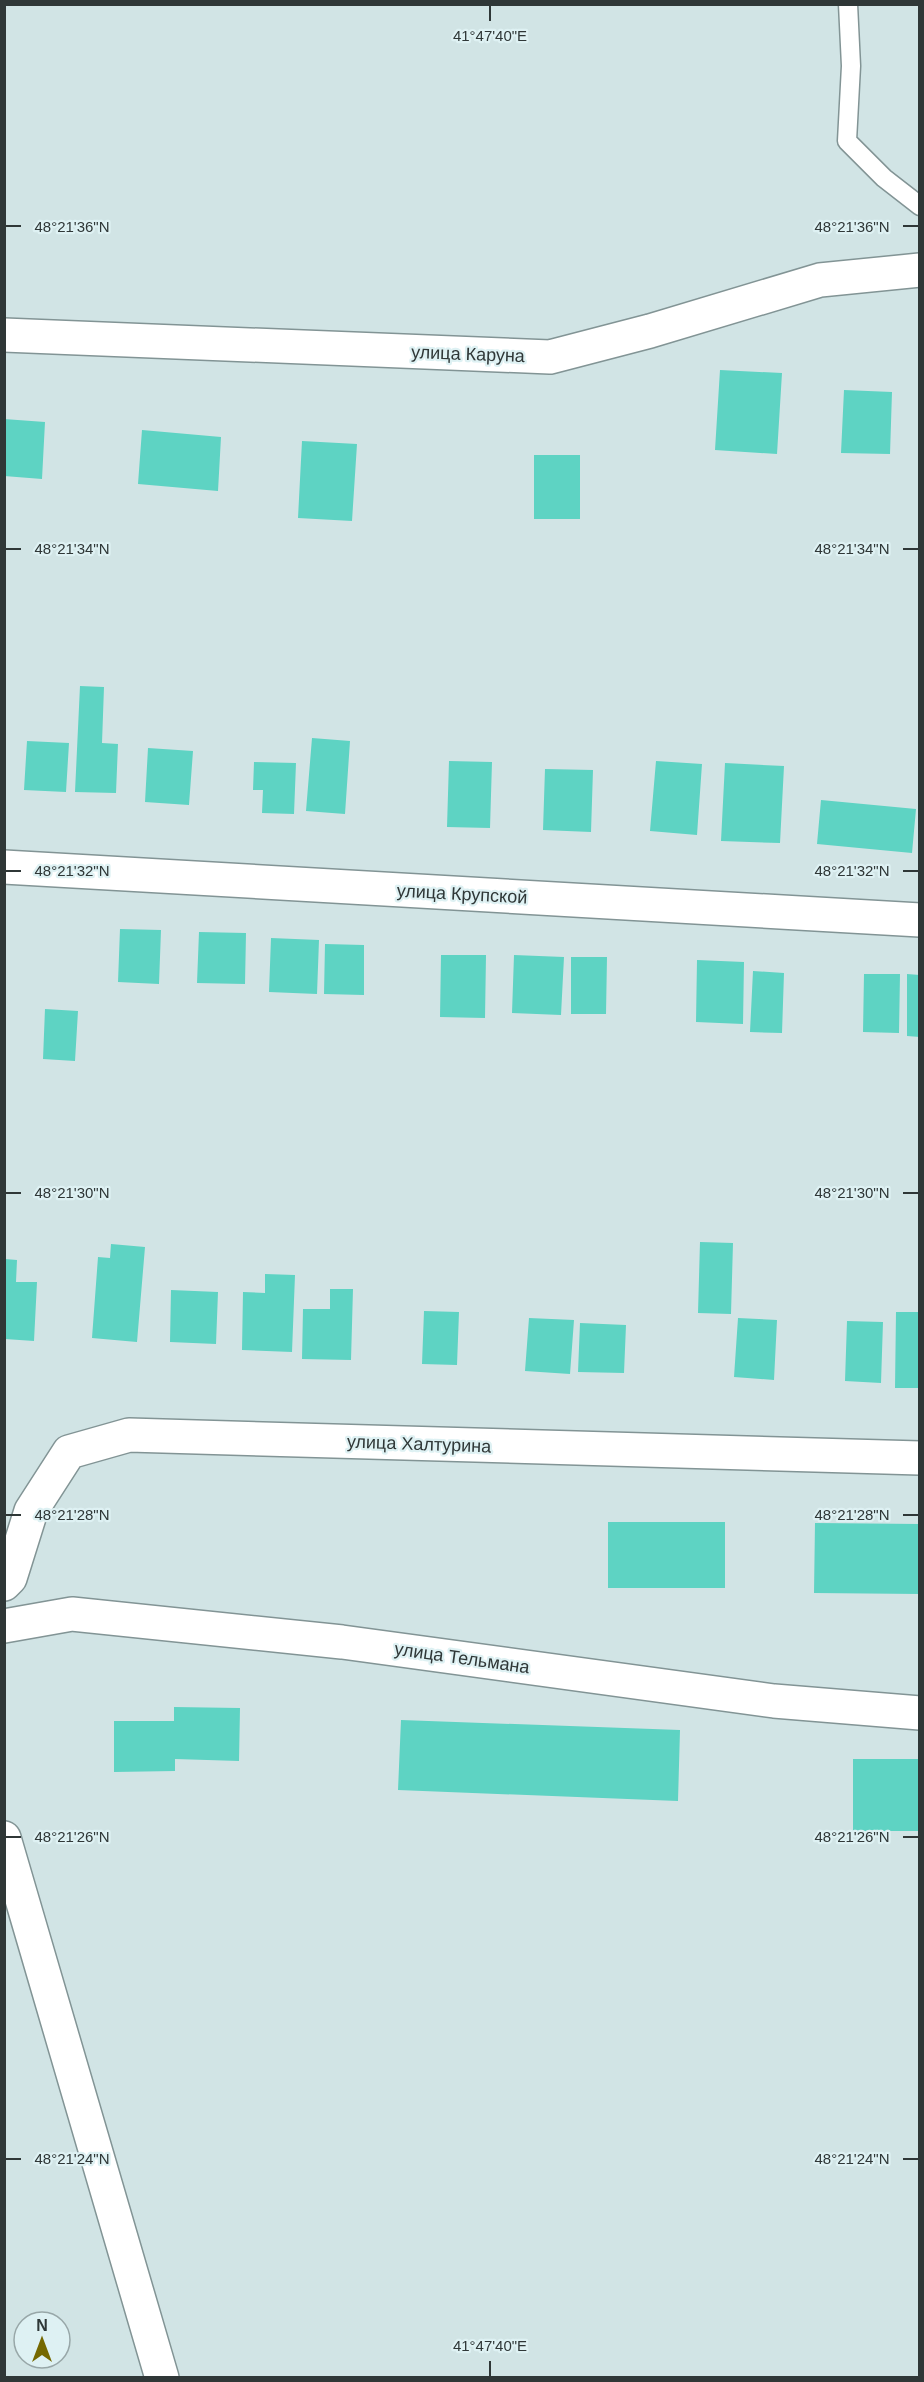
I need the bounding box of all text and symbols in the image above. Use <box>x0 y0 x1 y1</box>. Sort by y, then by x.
text: 41°47'40"E <box>453 27 527 44</box>
text: 48°21'36"N <box>34 218 110 235</box>
text: 48°21'36"N <box>814 218 890 235</box>
street label: улица Каруна <box>411 342 526 366</box>
text: 48°21'34"N <box>34 540 110 557</box>
text: 48°21'34"N <box>814 540 890 557</box>
text: 48°21'32"N <box>34 862 110 879</box>
text: 48°21'32"N <box>814 862 890 879</box>
street label: улица Крупской <box>396 881 528 907</box>
text: 48°21'30"N <box>34 1184 110 1201</box>
text: 48°21'30"N <box>814 1184 890 1201</box>
street label: улица Халтурина <box>347 1431 492 1457</box>
text: 48°21'28"N <box>34 1506 110 1523</box>
text: 48°21'28"N <box>814 1506 890 1523</box>
street label: улица Тельмана <box>393 1639 532 1678</box>
text: 48°21'26"N <box>34 1828 110 1845</box>
text: 48°21'26"N <box>814 1828 890 1845</box>
text: 48°21'24"N <box>34 2150 110 2167</box>
text: 48°21'24"N <box>814 2150 890 2167</box>
north arrow <box>12 2310 72 2370</box>
text: N <box>36 2317 48 2334</box>
text: 41°47'40"E <box>453 2337 527 2354</box>

